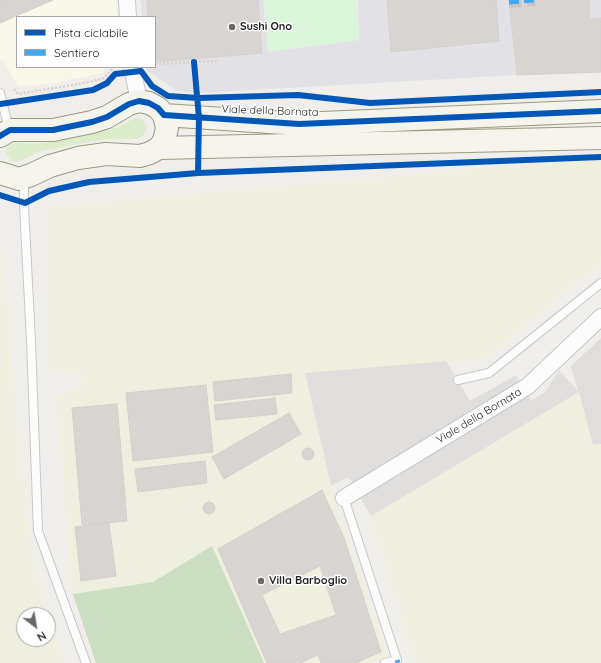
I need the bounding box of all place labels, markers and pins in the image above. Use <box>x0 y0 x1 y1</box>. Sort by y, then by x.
place label: Sushi Ono <box>240 20 292 34</box>
marker: Sushi Ono <box>227 22 237 32</box>
place label: Villa Barboglio <box>269 574 347 588</box>
marker: Villa Barboglio <box>256 576 266 586</box>

